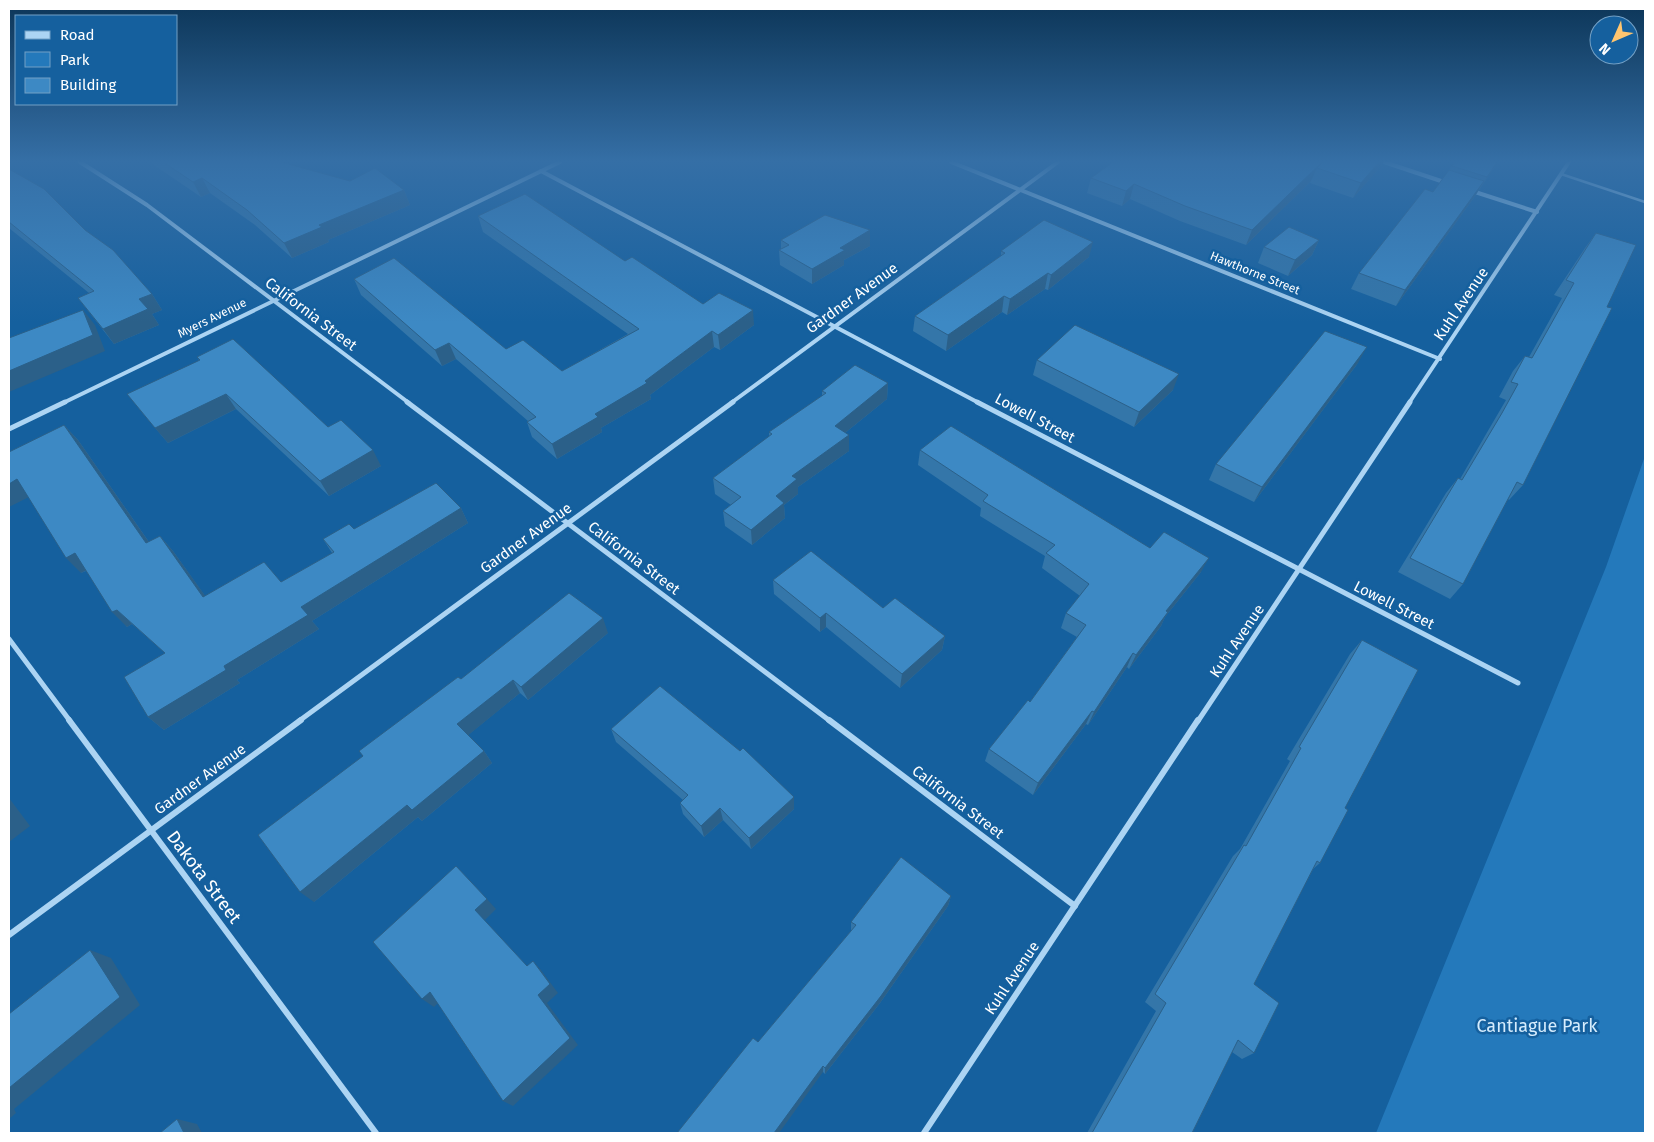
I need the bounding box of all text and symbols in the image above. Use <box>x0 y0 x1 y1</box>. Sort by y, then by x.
legend <box>15 15 178 105</box>
north arrow <box>1589 15 1639 65</box>
text: Road <box>60 26 95 44</box>
text: N <box>1596 40 1614 58</box>
text: Park <box>60 51 90 69</box>
text: Building <box>60 76 116 94</box>
street label: Hawthorne Street <box>1208 249 1303 298</box>
street label: Gardner Avenue <box>803 259 901 337</box>
street label: Kuhl Avenue <box>1430 264 1492 344</box>
street label: California Street <box>262 274 361 355</box>
street label: Myers Avenue <box>175 295 249 341</box>
street label: Lowell Street <box>992 389 1079 447</box>
street label: Gardner Avenue <box>477 499 575 577</box>
street label: California Street <box>585 518 684 599</box>
street label: Lowell Street <box>1351 577 1438 633</box>
street label: Kuhl Avenue <box>1206 601 1268 681</box>
street label: Gardner Avenue <box>151 740 249 818</box>
street label: California Street <box>909 762 1008 843</box>
street label: Dakota Street <box>162 826 246 928</box>
street label: Kuhl Avenue <box>981 938 1043 1018</box>
park label: Cantiague Park <box>1476 1015 1598 1037</box>

